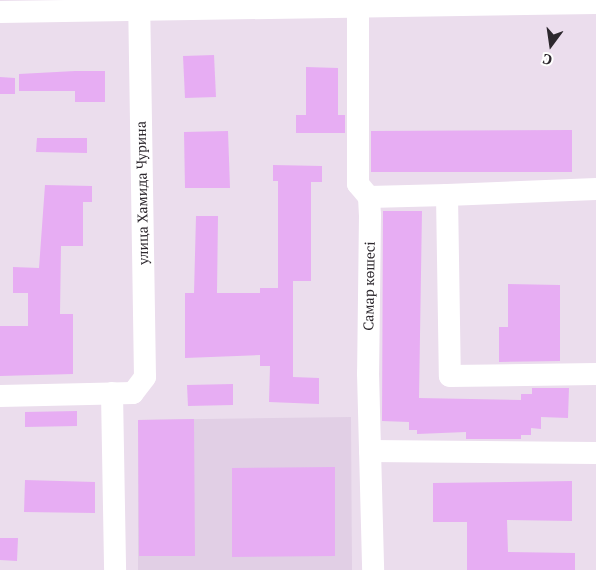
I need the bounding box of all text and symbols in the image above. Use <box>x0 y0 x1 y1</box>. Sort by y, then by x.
north arrow <box>526 20 576 70</box>
text: С <box>541 50 554 70</box>
street label: улица Хамида Чурина <box>132 121 152 265</box>
street label: Самар көшесі <box>360 241 378 331</box>

